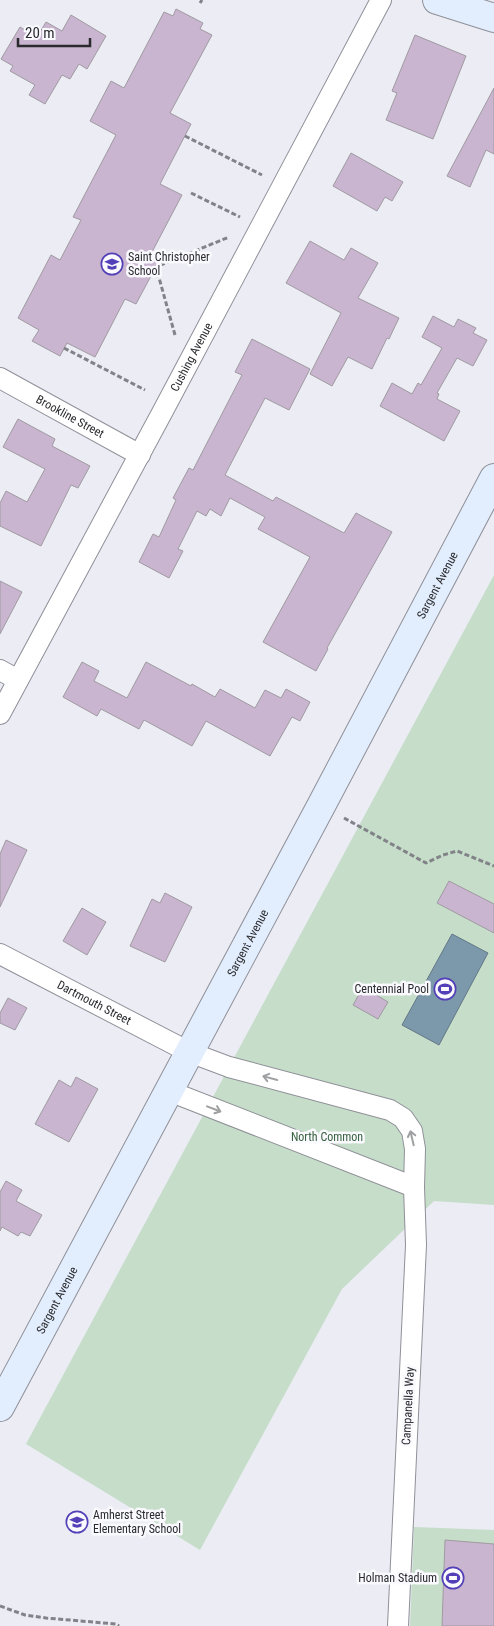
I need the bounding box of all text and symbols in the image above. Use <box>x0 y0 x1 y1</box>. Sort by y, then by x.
scale bar <box>18 15 90 47</box>
text: 20 m <box>25 24 55 42</box>
place label: Saint Christopher School <box>128 250 210 278</box>
school or university icon: Saint Christopher School <box>100 252 124 276</box>
street label: Cushing Avenue <box>168 320 216 394</box>
street label: Brookline Street <box>34 392 107 441</box>
street label: Sargent Avenue <box>414 549 461 621</box>
street label: Sargent Avenue <box>224 907 272 979</box>
sports icon: Centennial Pool <box>433 977 457 1001</box>
street label: Dartmouth Street <box>55 978 134 1028</box>
place label: Centennial Pool <box>355 982 429 996</box>
one-way arrow <box>262 1072 278 1082</box>
one-way arrow <box>206 1105 221 1114</box>
park label: North Common <box>291 1130 363 1144</box>
one-way arrow <box>407 1131 417 1147</box>
street label: Sargent Avenue <box>33 1264 81 1336</box>
street label: Campanella Way <box>399 1367 417 1445</box>
place label: Amherst Street Elementary School <box>93 1508 181 1536</box>
school or university icon: Amherst Street Elementary School <box>65 1510 89 1534</box>
sports icon: Holman Stadium <box>441 1566 465 1590</box>
place label: Holman Stadium <box>358 1571 437 1585</box>

